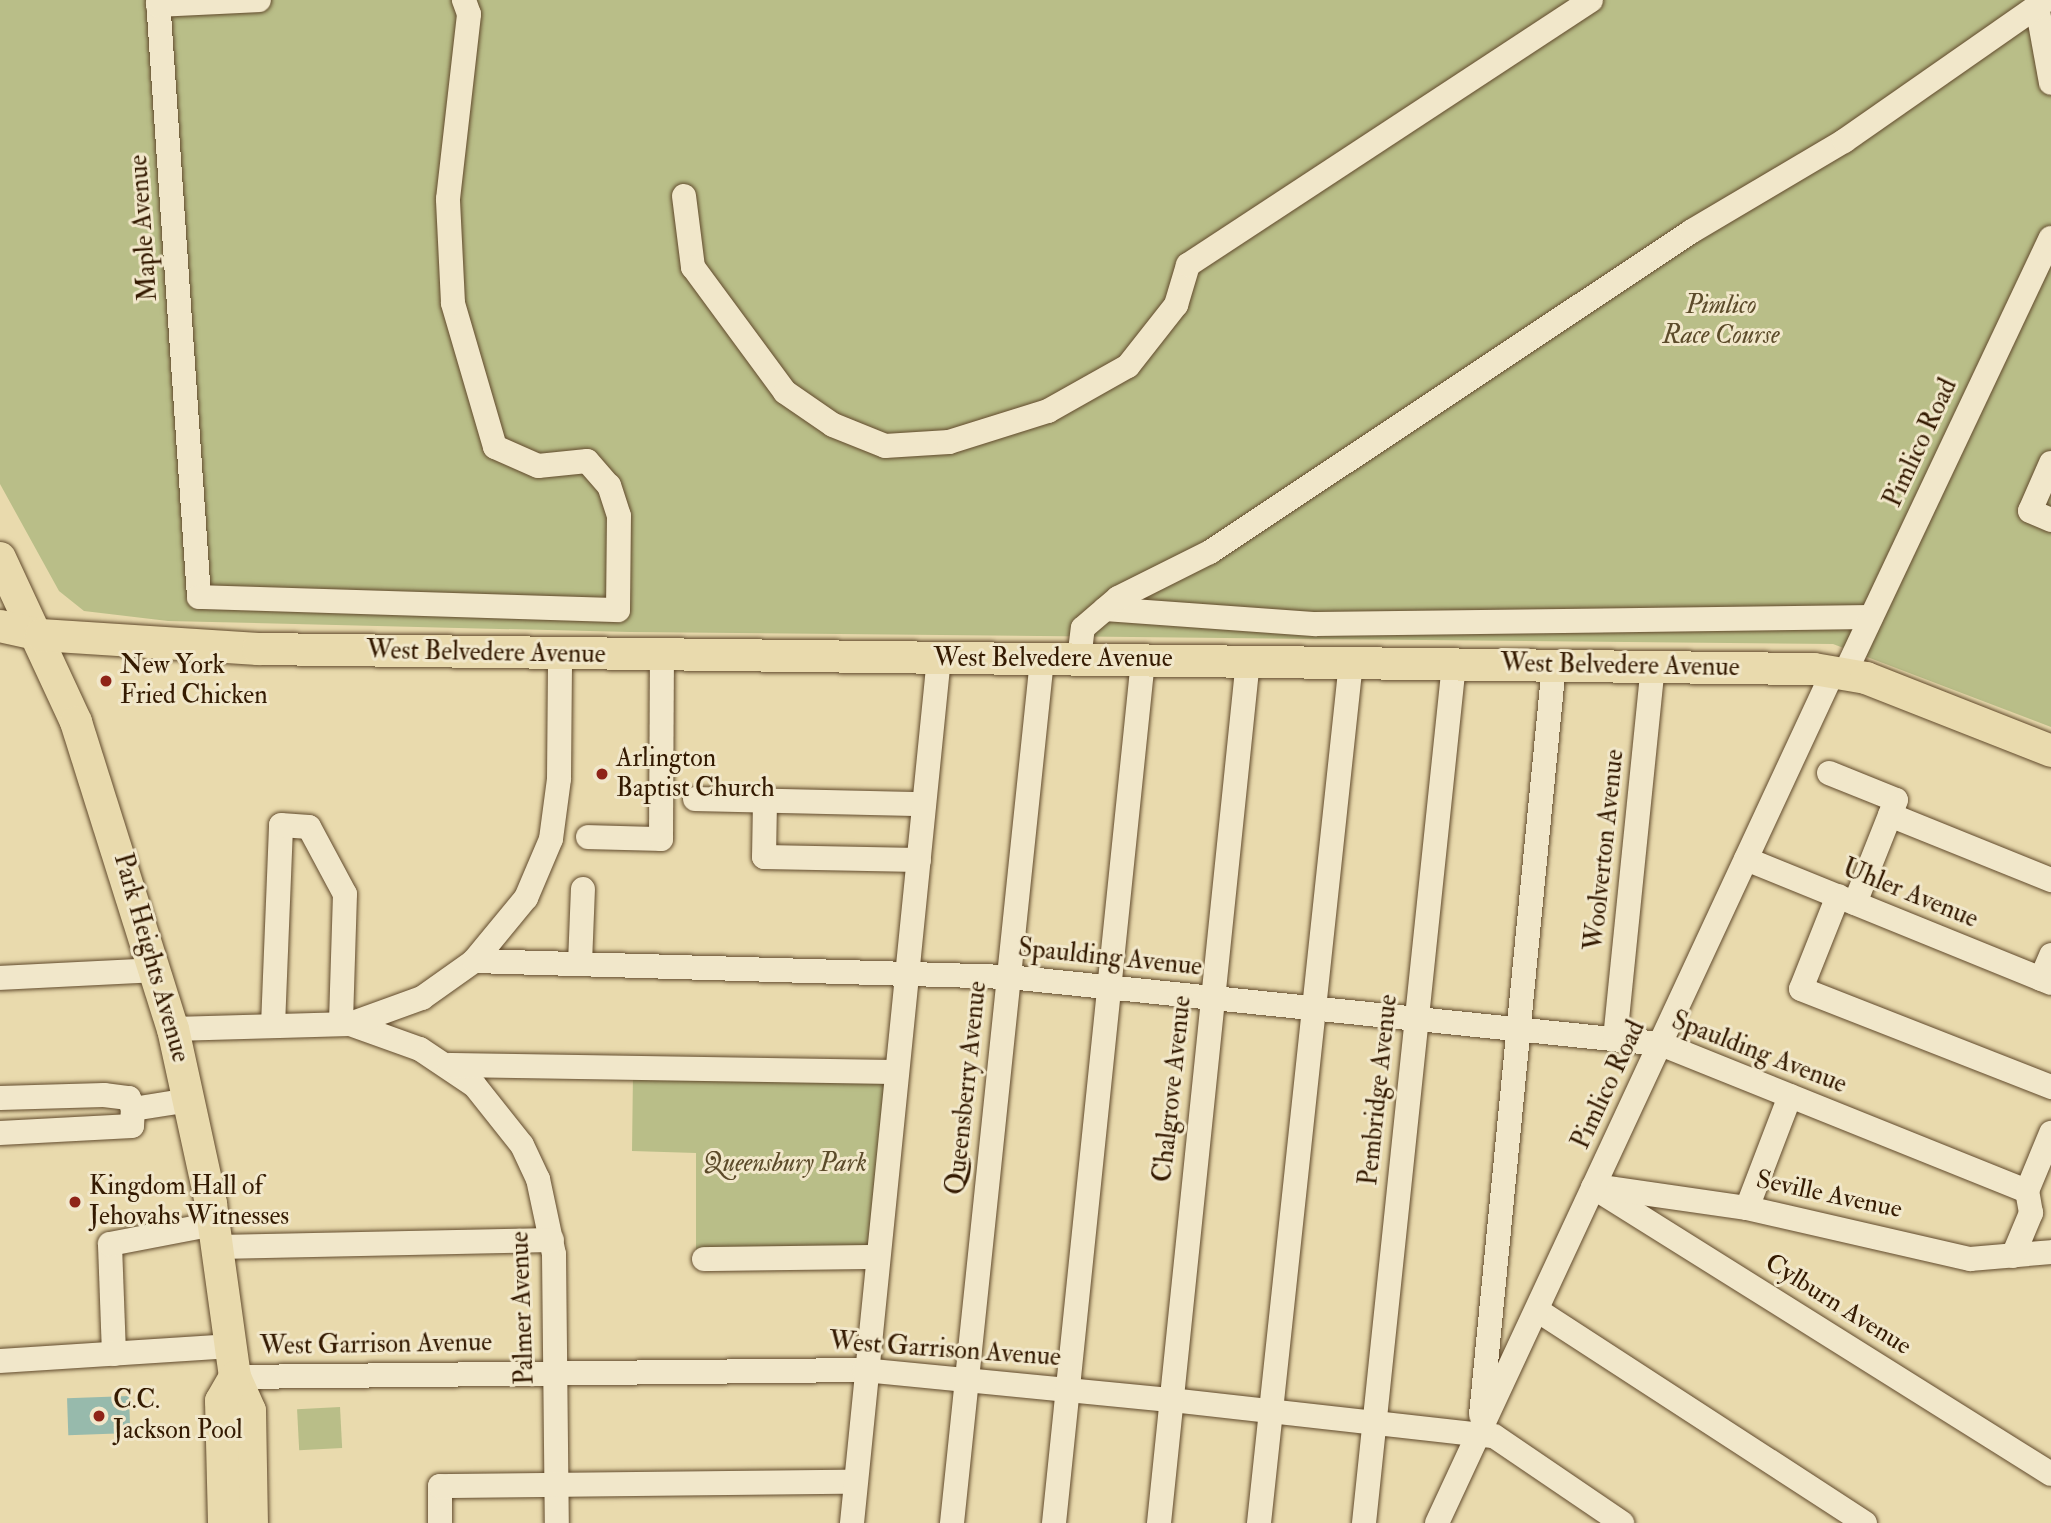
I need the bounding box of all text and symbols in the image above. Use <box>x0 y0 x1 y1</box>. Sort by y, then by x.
street label: Maple Avenue <box>123 154 165 302</box>
park label: Pimlico Race Course <box>1662 290 1780 352</box>
street label: Pimlico Road <box>1878 374 1964 512</box>
street label: West Belvedere Avenue <box>366 635 606 671</box>
street label: West Belvedere Avenue <box>933 643 1173 675</box>
street label: West Belvedere Avenue <box>1500 648 1740 684</box>
place label: New York Fried Chicken <box>120 650 268 712</box>
marker: New York Fried Chicken <box>98 673 114 689</box>
place label: Arlington Baptist Church <box>616 743 775 804</box>
street label: Woolverton Avenue <box>1579 748 1631 952</box>
marker: Arlington Baptist Church <box>594 766 610 782</box>
street label: Park Heights Avenue <box>106 850 196 1066</box>
street label: Uhler Avenue <box>1838 853 1982 935</box>
street label: Spaulding Avenue <box>1016 933 1204 983</box>
street label: Queensberry Avenue <box>940 980 994 1196</box>
street label: Pembridge Avenue <box>1353 993 1405 1187</box>
street label: Chalgrove Avenue <box>1148 994 1198 1184</box>
street label: Spaulding Avenue <box>1667 1005 1851 1101</box>
street label: Pimlico Road <box>1566 1016 1652 1154</box>
park label: Queensbury Park <box>703 1148 867 1180</box>
street label: Seville Avenue <box>1753 1164 1905 1226</box>
place label: Kingdom Hall of Jehovahs Witnesses <box>89 1171 289 1232</box>
marker: Kingdom Hall of Jehovahs Witnesses <box>67 1194 83 1210</box>
street label: Palmer Avenue <box>505 1231 541 1385</box>
street label: Cylburn Avenue <box>1759 1248 1917 1362</box>
street label: West Garrison Avenue <box>828 1326 1062 1374</box>
street label: West Garrison Avenue <box>260 1327 492 1363</box>
place label: C.C. Jackson Pool <box>113 1385 243 1446</box>
marker: C.C. Jackson Pool <box>91 1408 107 1424</box>

